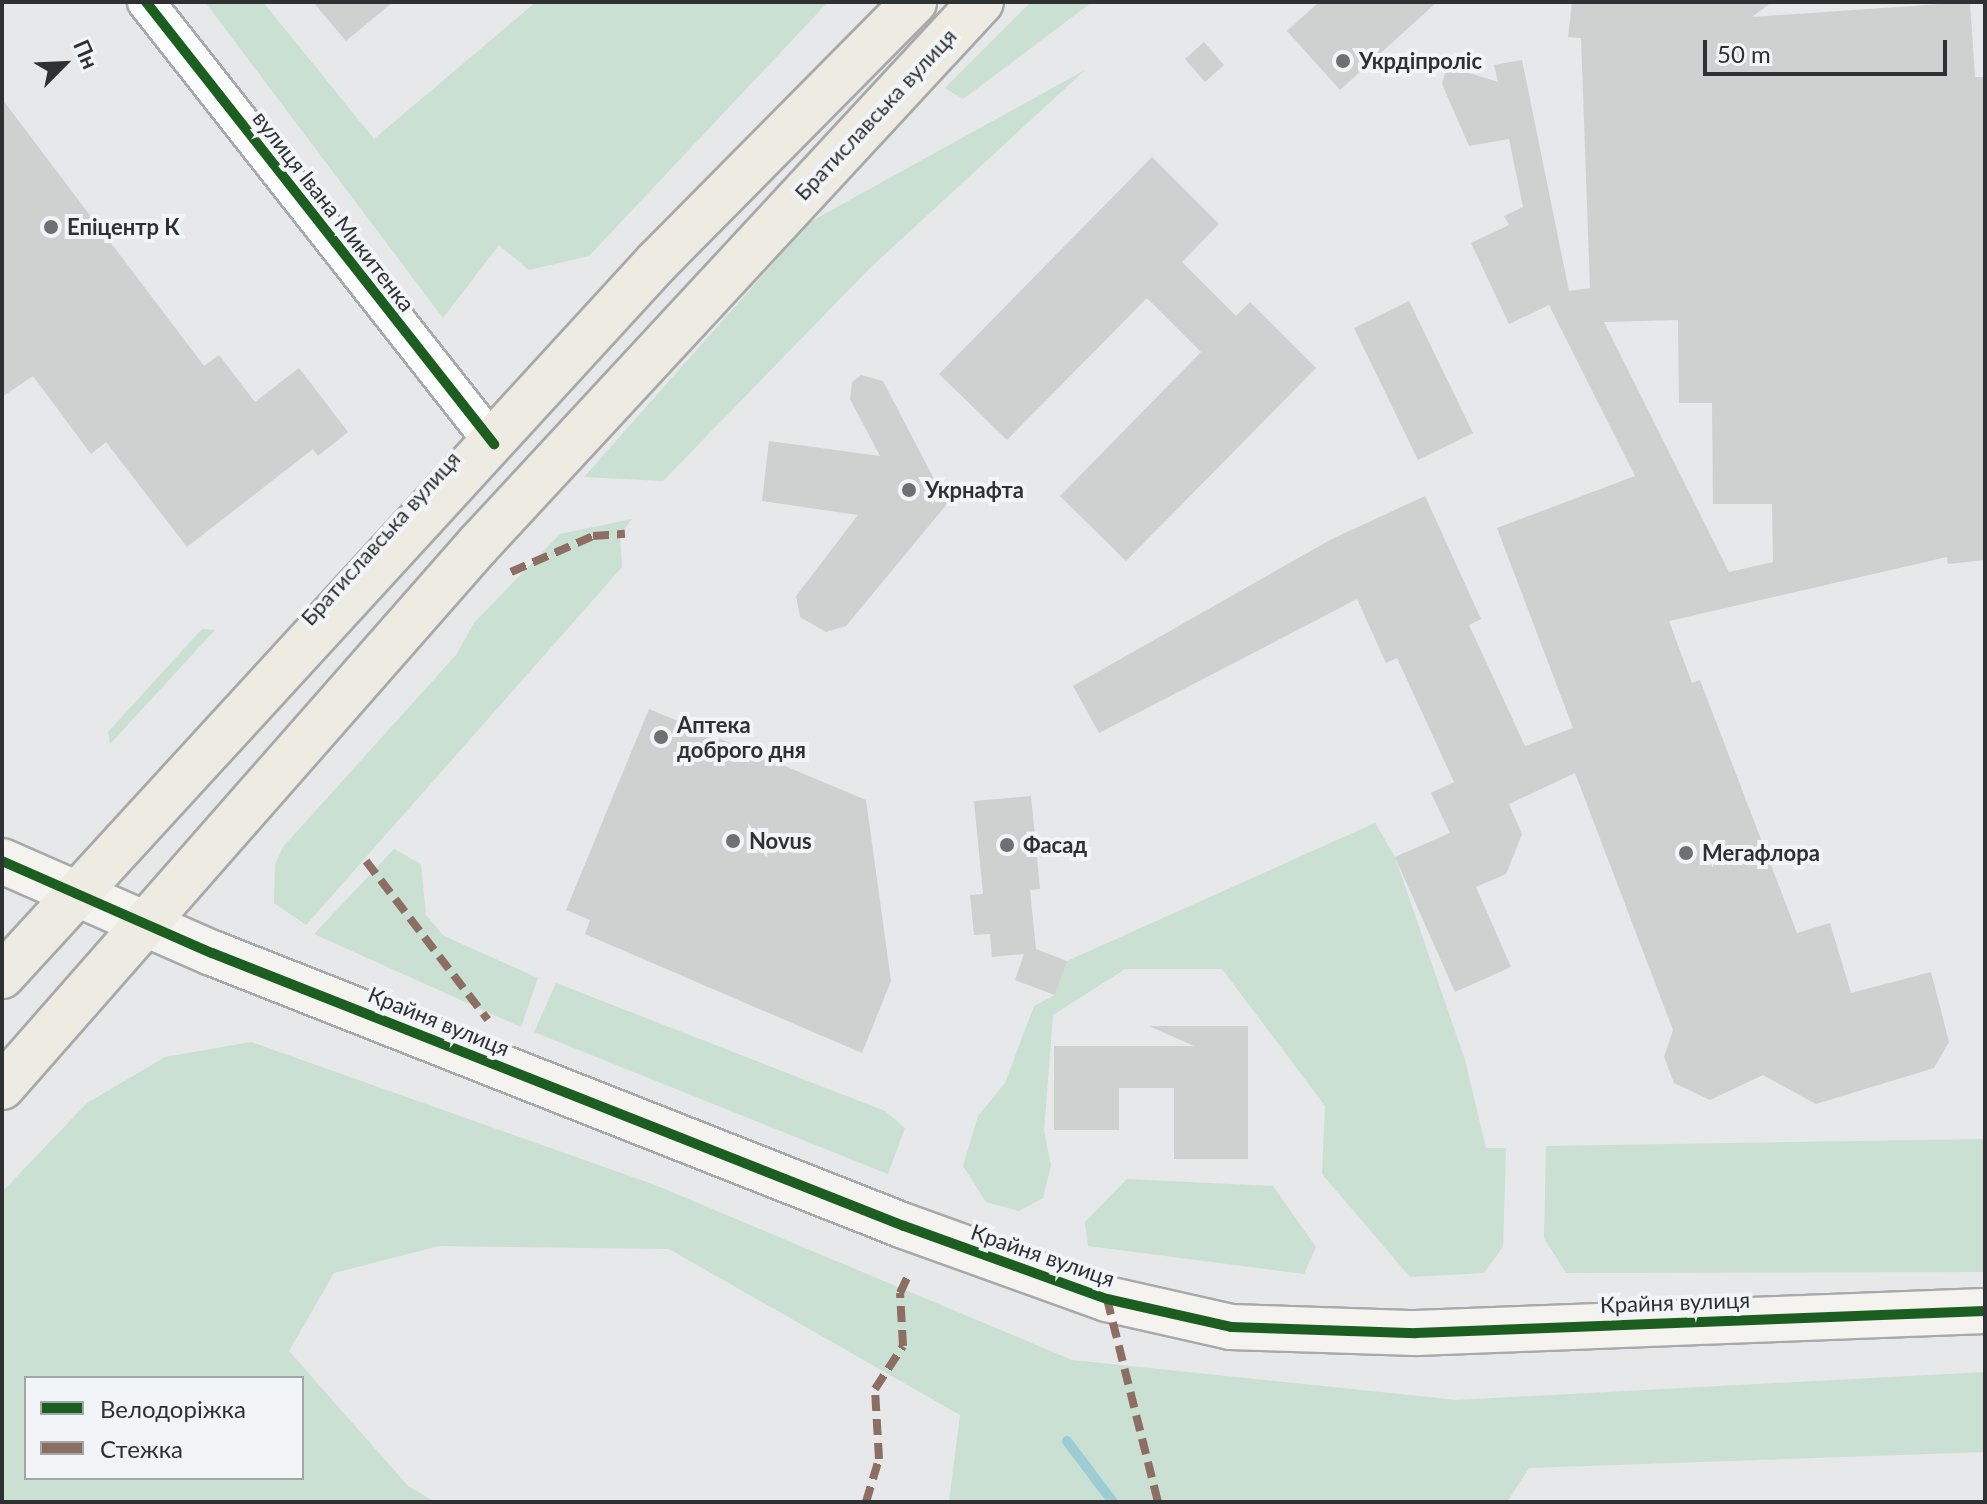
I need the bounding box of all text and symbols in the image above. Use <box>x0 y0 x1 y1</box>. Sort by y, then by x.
street label: Братиславська вулиця <box>789 23 961 205</box>
north arrow <box>24 24 104 104</box>
scale bar <box>1707 24 1951 74</box>
text: Пн <box>68 35 105 73</box>
text: 50 m <box>1717 39 1771 68</box>
place label: Укрдіпроліс <box>1359 48 1482 74</box>
marker: Укрдіпроліс <box>1334 52 1352 70</box>
street label: вулиця Івана Микитенка <box>248 106 420 316</box>
place label: Епіцентр К <box>67 214 180 240</box>
marker: Епіцентр К <box>42 218 60 236</box>
street label: Братиславська вулиця <box>295 446 465 630</box>
place label: Укрнафта <box>925 477 1024 503</box>
marker: Укрнафта <box>900 481 918 499</box>
place label: Аптека доброго дня <box>677 711 806 762</box>
marker: Аптека доброго дня <box>652 728 670 746</box>
place label: Novus <box>749 828 812 854</box>
marker: Novus <box>724 832 742 850</box>
place label: Фасад <box>1023 832 1087 858</box>
marker: Фасад <box>998 836 1016 854</box>
place label: Мегафлора <box>1702 840 1820 866</box>
marker: Мегафлора <box>1677 844 1695 862</box>
street label: Крайня вулиця <box>365 981 513 1061</box>
street label: Крайня вулиця <box>968 1218 1118 1292</box>
street label: Крайня вулиця <box>1600 1286 1750 1318</box>
legend <box>24 1376 304 1480</box>
text: Велодоріжка <box>100 1394 246 1423</box>
text: Стежка <box>100 1434 183 1463</box>

